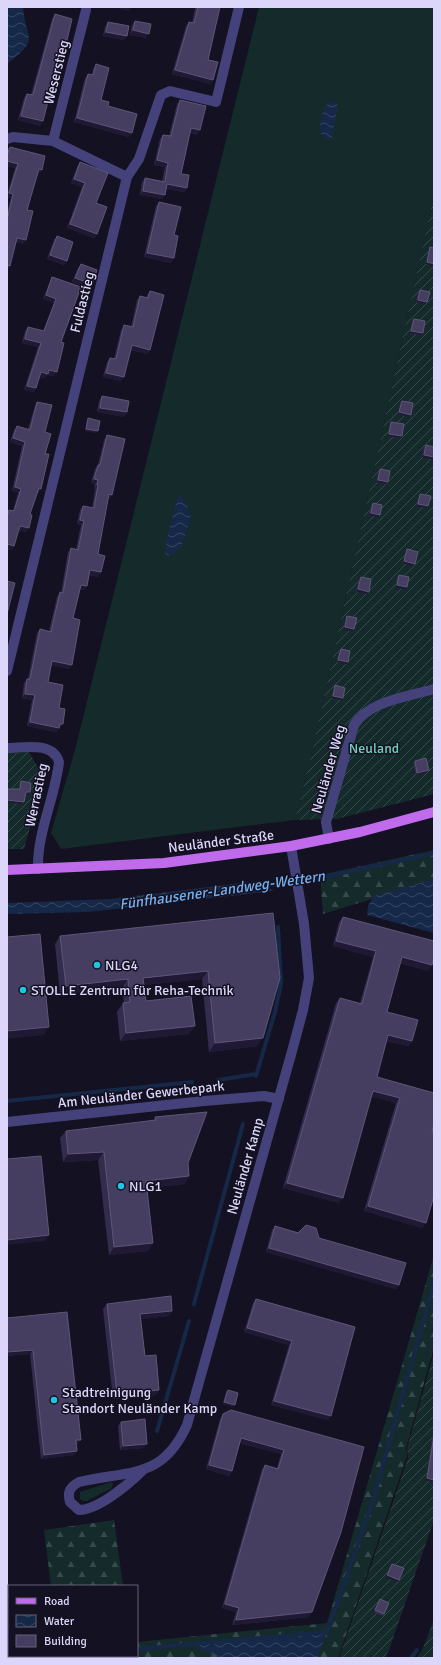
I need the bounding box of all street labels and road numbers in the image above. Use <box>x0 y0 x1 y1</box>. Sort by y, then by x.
street label: Weserstieg <box>40 38 73 106</box>
street label: Fuldastieg <box>67 270 98 334</box>
street label: Neuländer Weg <box>308 723 349 815</box>
street label: Werrastieg <box>21 762 52 829</box>
street label: Neuländer Straße <box>167 827 275 856</box>
street label: Am Neuländer Gewerbepark <box>57 1077 225 1112</box>
street label: Neuländer Kamp <box>224 1116 267 1216</box>

